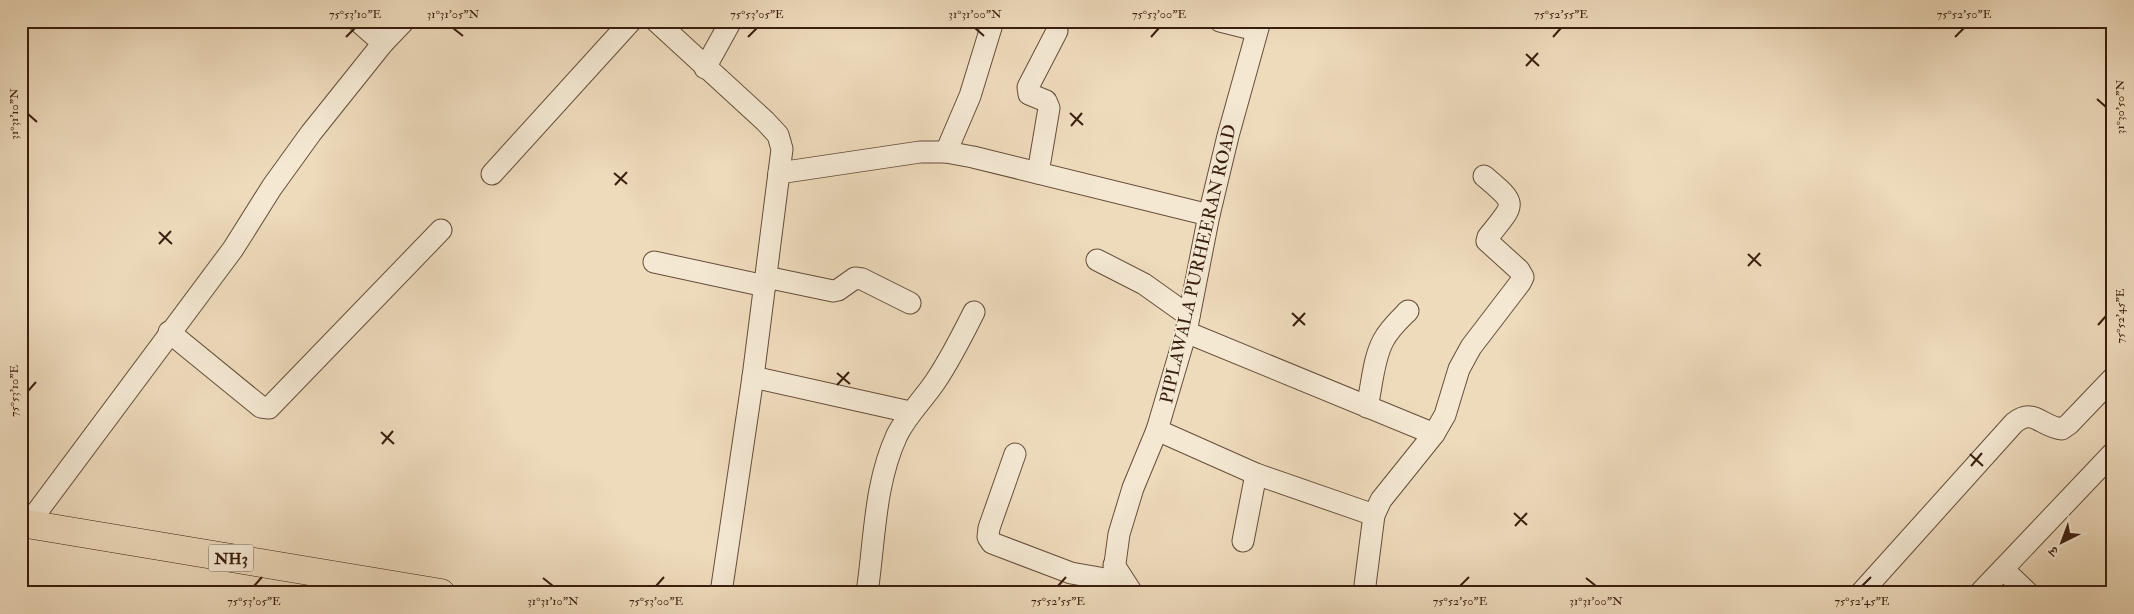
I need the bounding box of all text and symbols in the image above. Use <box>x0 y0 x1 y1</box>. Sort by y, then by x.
text: 75°53'10"E <box>329 7 381 22</box>
text: 31°31'05"N <box>427 7 480 22</box>
text: 75°53'05"E <box>730 7 784 22</box>
text: 31°31'00"N <box>948 7 1002 22</box>
text: 75°53'00"E <box>1132 7 1186 22</box>
text: 75°52'55"E <box>1534 7 1588 22</box>
text: 75°52'50"E <box>1937 7 1992 22</box>
text: 31°30'50"N <box>2113 80 2128 134</box>
text: 31°31'10"N <box>7 88 22 140</box>
street label: PIPLAWALA PURHEERAN ROAD <box>1155 122 1242 406</box>
text: 75°52'45"E <box>2113 288 2128 344</box>
text: 75°53'10"E <box>7 365 22 417</box>
north arrow <box>2036 516 2086 566</box>
text: उ <box>2045 542 2063 561</box>
road number: NH3 <box>208 544 254 572</box>
text: 75°53'05"E <box>227 594 281 609</box>
text: 31°31'10"N <box>527 594 579 609</box>
text: 75°53'00"E <box>629 594 683 609</box>
text: 75°52'55"E <box>1031 594 1085 609</box>
text: 75°52'50"E <box>1433 594 1488 609</box>
text: 31°31'00"N <box>1569 594 1623 609</box>
text: 75°52'45"E <box>1834 594 1890 609</box>

